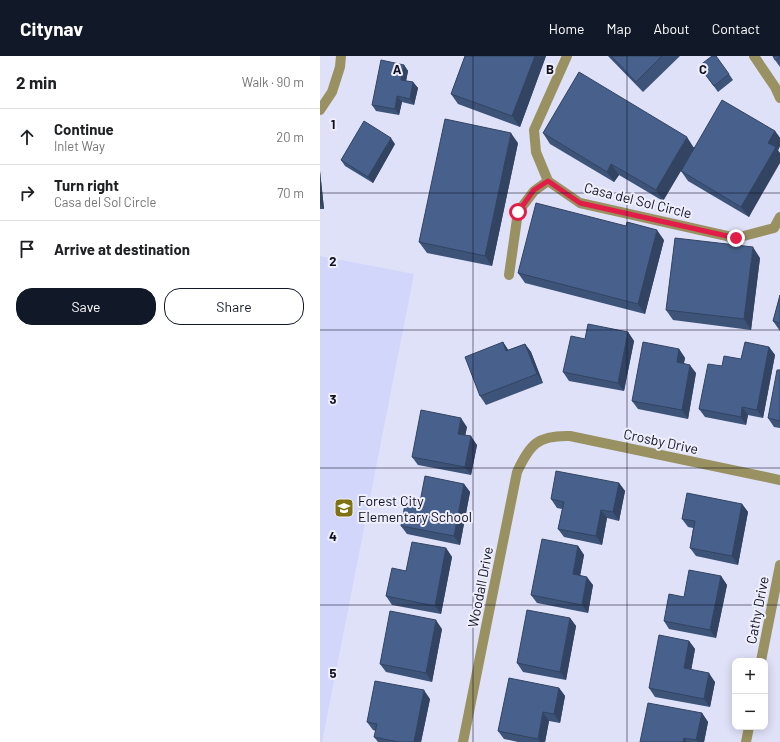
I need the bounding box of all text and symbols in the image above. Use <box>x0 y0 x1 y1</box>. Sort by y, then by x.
text: Citynav <box>20 17 83 40</box>
text: Home <box>549 20 585 37</box>
text: Map <box>607 20 631 37</box>
text: About <box>653 20 690 37</box>
text: Contact <box>712 20 760 37</box>
text: A <box>393 61 402 77</box>
text: B <box>546 61 554 77</box>
text: C <box>699 61 707 77</box>
text: 2 min <box>16 72 57 92</box>
text: Walk · 90 m <box>242 74 304 90</box>
text: 1 <box>331 116 335 132</box>
text: Continue <box>54 120 114 138</box>
icon: ahead <box>16 126 38 148</box>
text: 20 m <box>276 129 304 145</box>
text: Inlet Way <box>54 138 105 154</box>
text: Turn right <box>54 176 119 194</box>
street label: Casa del Sol Circle <box>582 178 694 222</box>
icon: right <box>16 182 38 204</box>
text: 70 m <box>277 185 304 201</box>
text: Casa del Sol Circle <box>54 194 156 210</box>
route start <box>509 203 527 221</box>
route end <box>727 229 745 247</box>
icon: arrive <box>16 238 38 260</box>
text: Arrive at destination <box>54 240 190 258</box>
text: 2 <box>329 253 337 269</box>
button: Save <box>16 288 156 325</box>
button: Share <box>164 288 304 325</box>
text: 3 <box>329 391 337 407</box>
street label: Crosby Drive <box>622 425 700 457</box>
place label: Forest City Elementary School <box>358 492 472 525</box>
school or university icon: Forest City Elementary School <box>333 497 355 519</box>
text: 4 <box>329 528 337 544</box>
street label: Woodall Drive <box>464 545 496 629</box>
street label: Cathy Drive <box>742 575 772 645</box>
map controls <box>732 658 768 730</box>
button: + <box>732 658 768 694</box>
text: 5 <box>329 665 337 681</box>
button: − <box>732 694 768 730</box>

